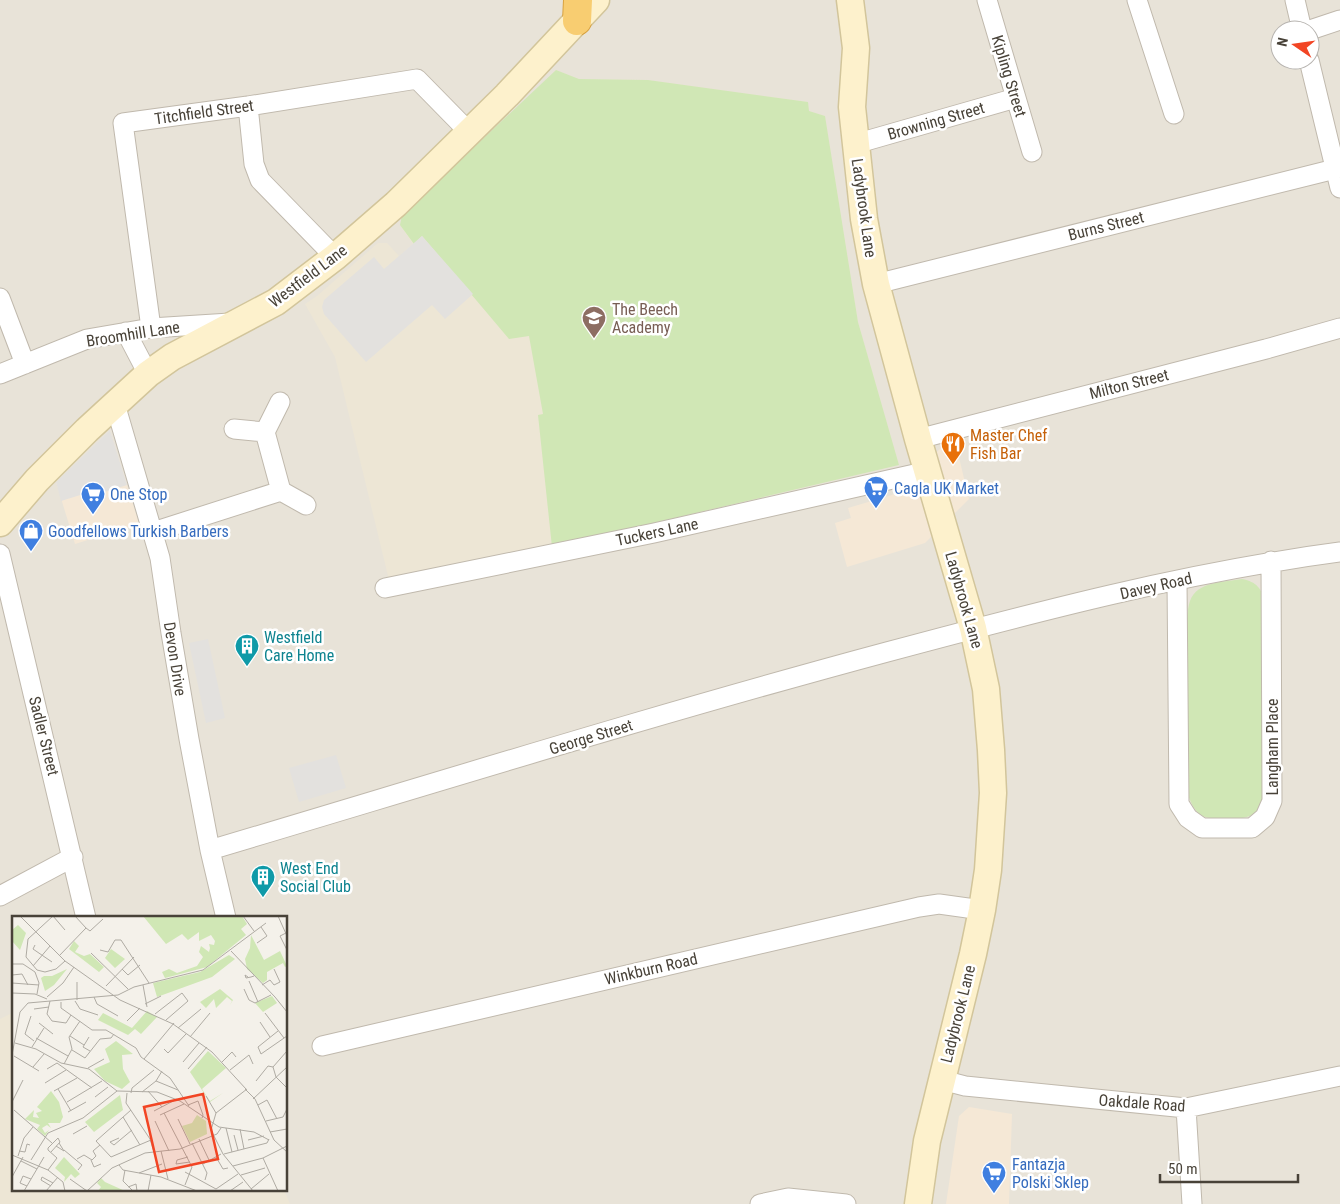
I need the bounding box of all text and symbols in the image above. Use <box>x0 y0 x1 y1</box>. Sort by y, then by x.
north arrow <box>1270 20 1320 70</box>
street label: Kipling Street <box>988 33 1031 119</box>
text: N <box>1274 36 1291 48</box>
street label: Titchfield Street <box>153 96 255 128</box>
street label: Browning Street <box>885 98 987 144</box>
street label: Ladybrook Lane <box>848 157 880 259</box>
street label: Burns Street <box>1066 207 1146 245</box>
street label: Westfield Lane <box>265 241 351 311</box>
place label: The Beech Academy <box>612 300 678 337</box>
school or university icon: The Beech Academy <box>581 305 607 339</box>
street label: Broomhill Lane <box>85 317 181 351</box>
street label: Milton Street <box>1087 365 1171 403</box>
place label: Master Chef Fish Bar <box>970 426 1047 463</box>
restaurant icon: Master Chef Fish Bar <box>940 431 966 465</box>
supermarket icon: Cagla UK Market <box>863 475 889 509</box>
place label: Cagla UK Market <box>894 479 999 498</box>
supermarket icon: One Stop <box>80 481 106 515</box>
place label: One Stop <box>110 485 167 504</box>
street label: Tuckers Lane <box>614 514 700 550</box>
shop icon: Goodfellows Turkish Barbers <box>18 518 44 552</box>
place label: Goodfellows Turkish Barbers <box>48 522 229 541</box>
street label: Ladybrook Lane <box>941 549 987 651</box>
street label: Davey Road <box>1118 569 1194 603</box>
street label: Devon Drive <box>160 621 190 697</box>
place label: Westfield Care Home <box>264 628 334 665</box>
building icon: Westfield Care Home <box>234 633 260 667</box>
street label: Sadler Street <box>25 694 63 778</box>
street label: Langham Place <box>1263 698 1282 796</box>
street label: George Street <box>547 715 635 759</box>
place label: West End Social Club <box>280 859 351 896</box>
building icon: West End Social Club <box>250 864 276 898</box>
inset map <box>12 916 288 1192</box>
street label: Winkburn Road <box>603 949 699 989</box>
street label: Ladybrook Lane <box>937 963 979 1065</box>
street label: Oakdale Road <box>1098 1090 1186 1116</box>
scale bar <box>1160 1152 1298 1184</box>
place label: Fantazja Polski Sklep <box>1012 1155 1089 1192</box>
supermarket icon: Fantazja Polski Sklep <box>981 1160 1007 1194</box>
text: 50 m <box>1168 1160 1198 1178</box>

